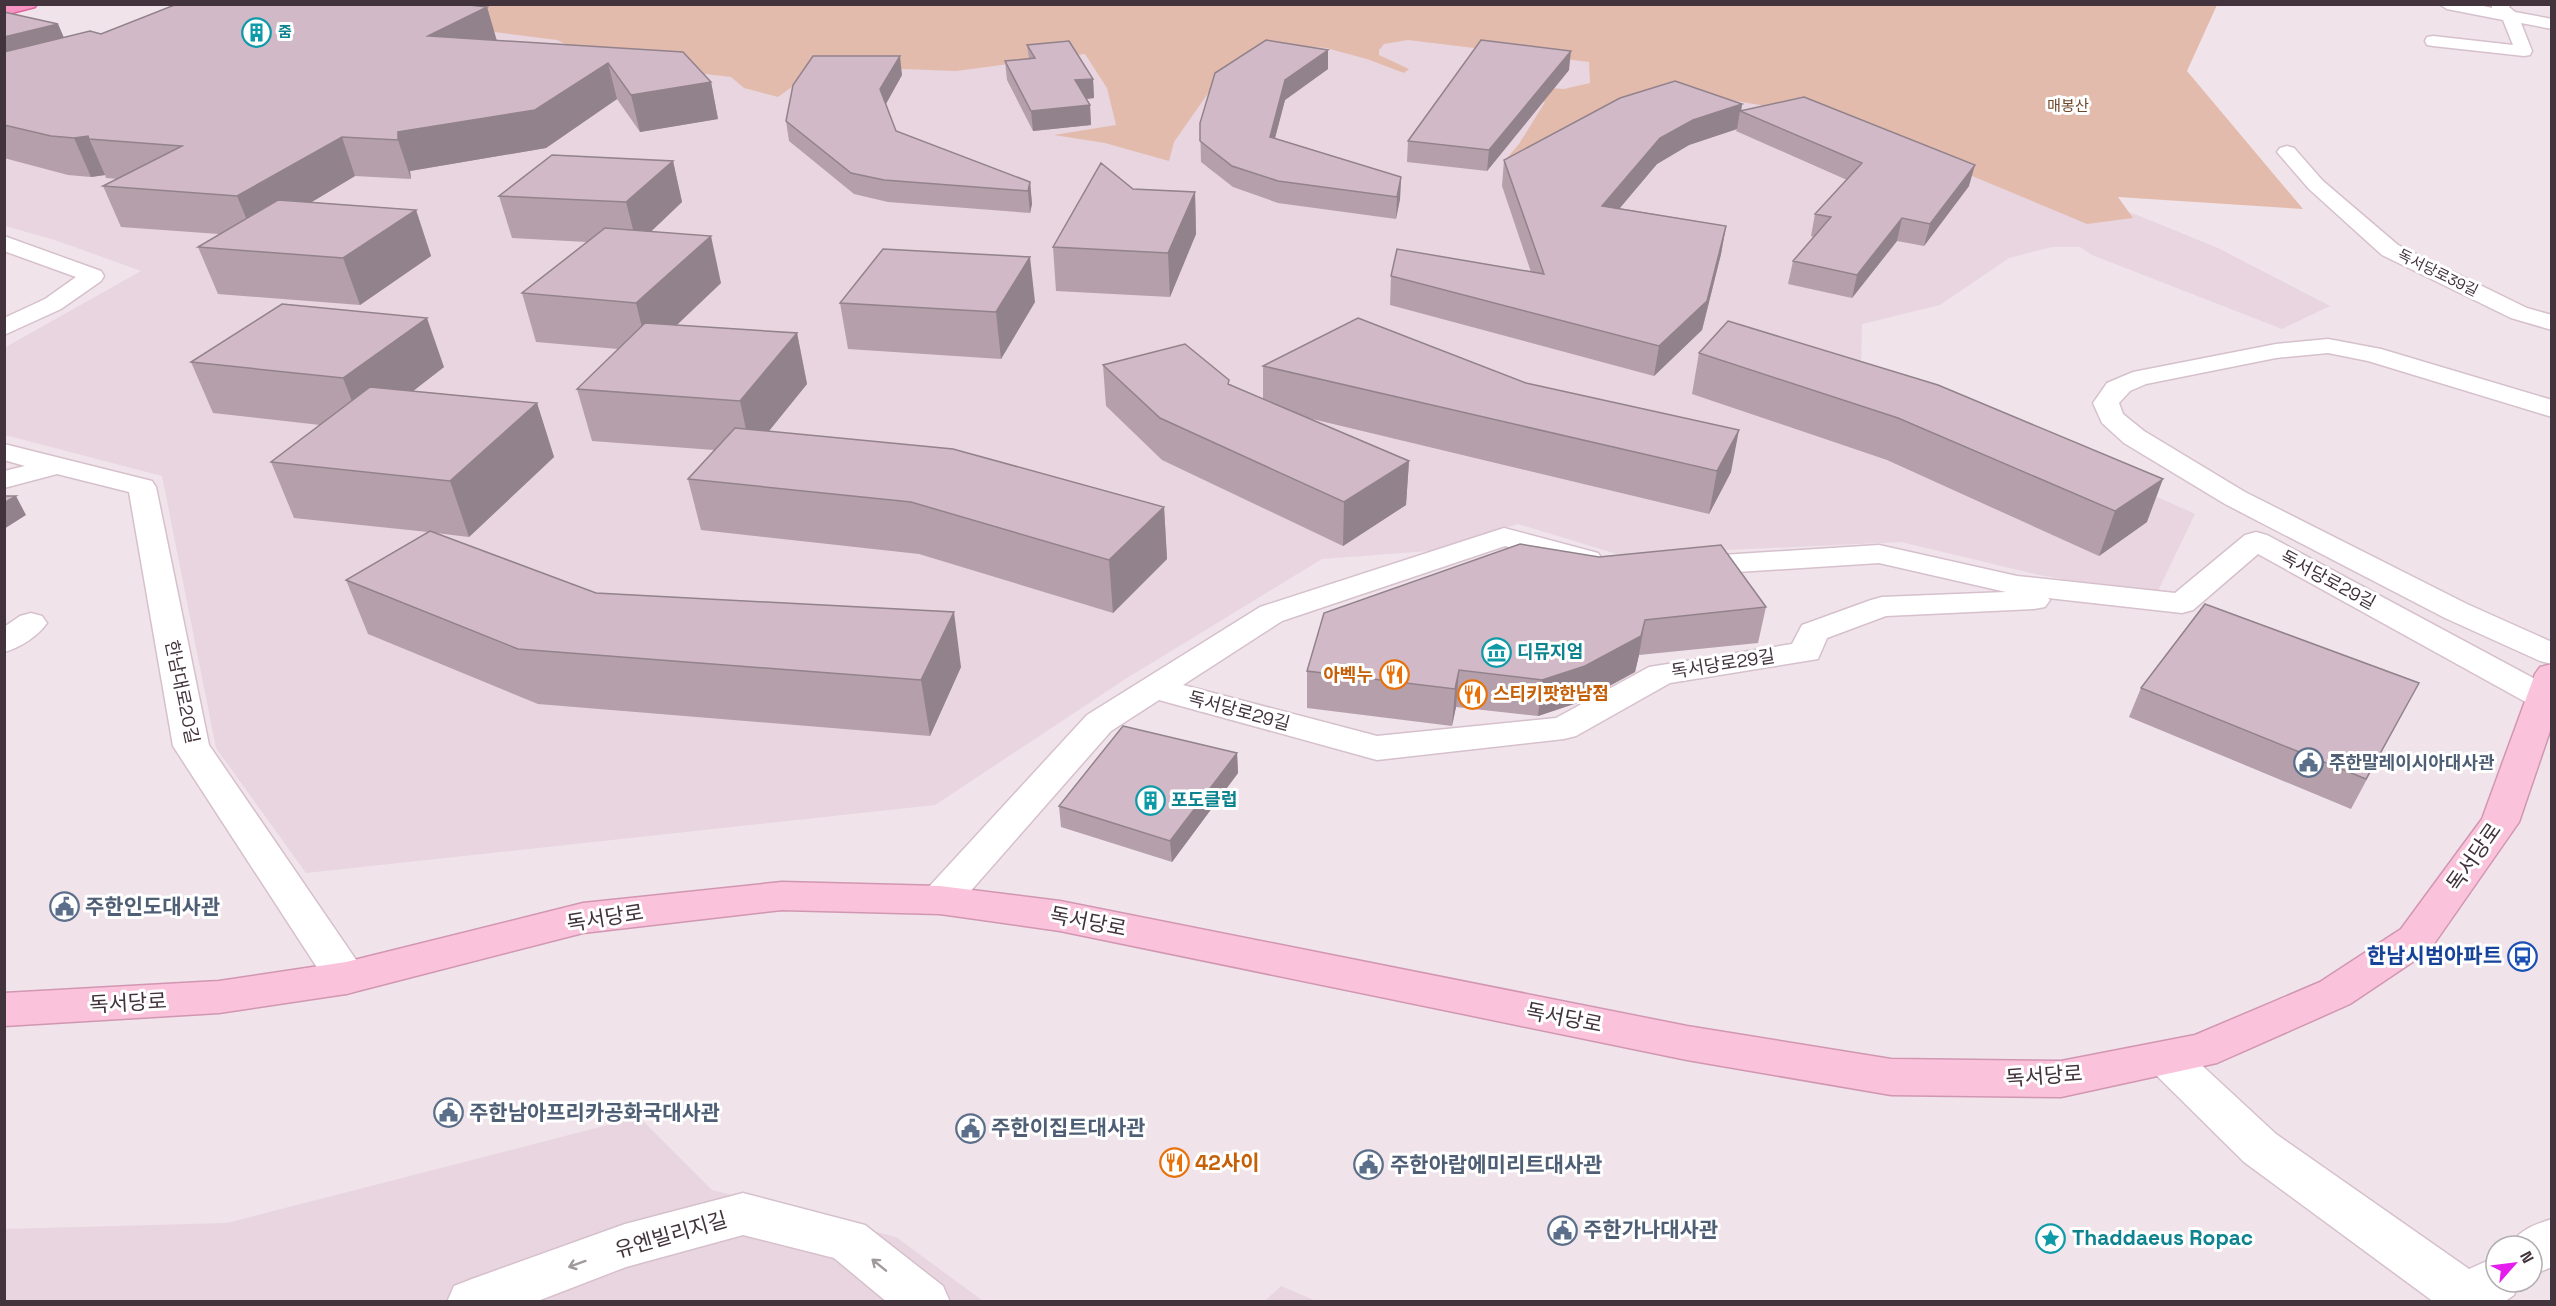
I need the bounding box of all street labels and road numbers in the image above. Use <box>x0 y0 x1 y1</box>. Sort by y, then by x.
street label: 독서당로39길 <box>2395 245 2482 300</box>
street label: 독서당로29길 <box>2277 545 2380 614</box>
street label: 한남대로20길 <box>160 638 205 746</box>
street label: 독서당로29길 <box>1669 644 1776 683</box>
street label: 독서당로29길 <box>1186 686 1293 735</box>
street label: 독서당로 <box>2440 817 2507 896</box>
street label: 독서당로 <box>565 898 645 937</box>
street label: 독서당로 <box>1048 901 1129 942</box>
street label: 독서당로 <box>89 987 167 1018</box>
street label: 독서당로 <box>1524 997 1605 1038</box>
street label: 독서당로 <box>2004 1059 2083 1092</box>
street label: 유엔빌리지길 <box>611 1206 730 1263</box>

